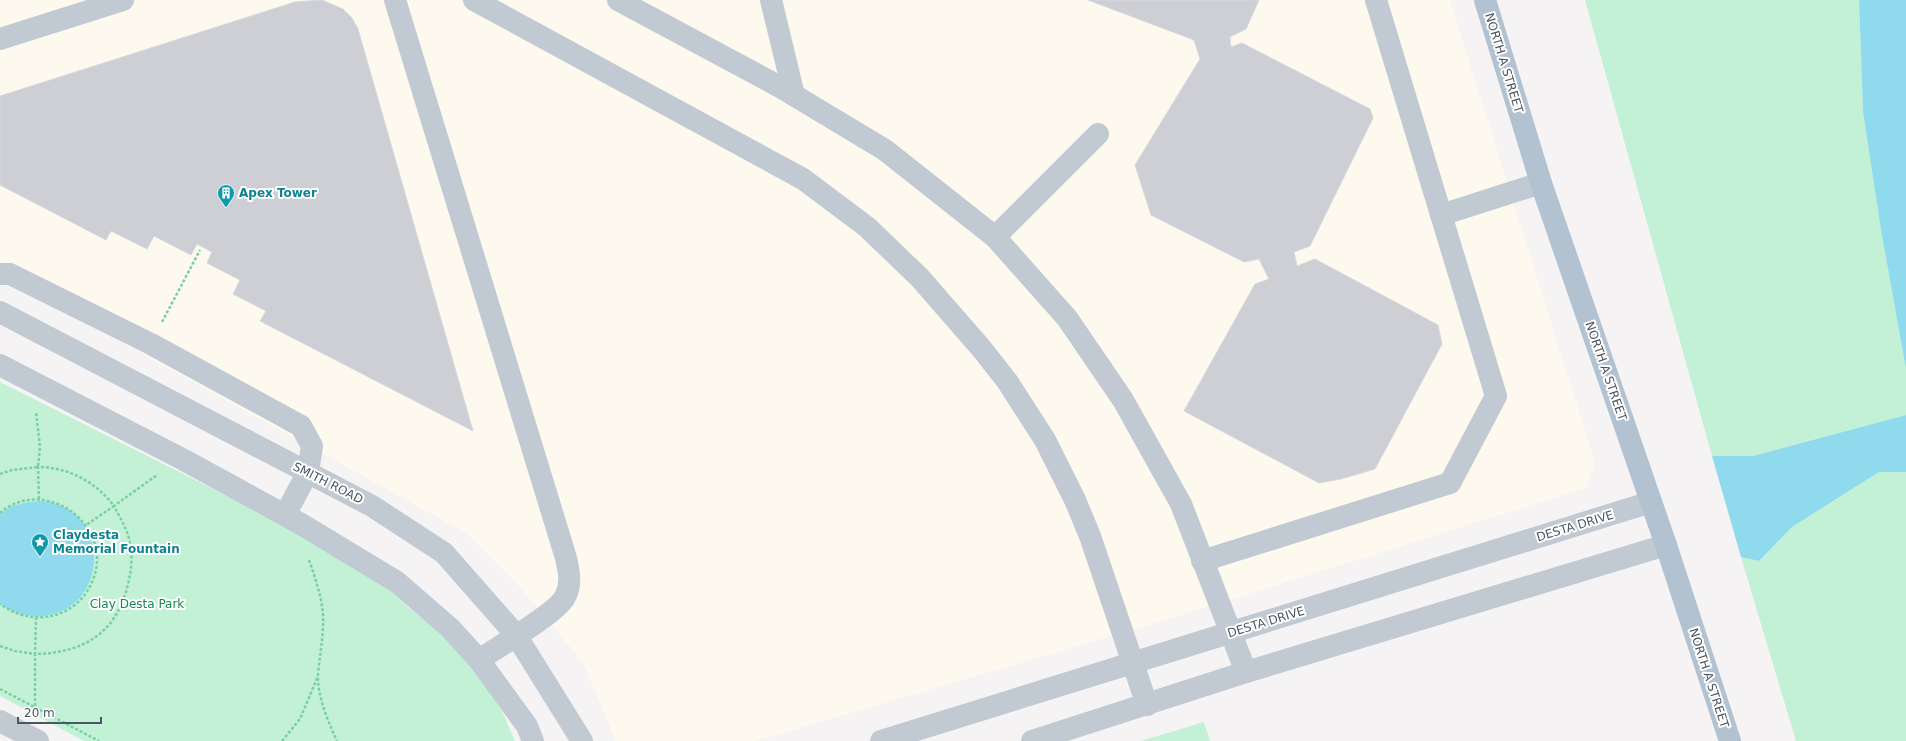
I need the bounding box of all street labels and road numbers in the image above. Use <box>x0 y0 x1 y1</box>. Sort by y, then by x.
street label: NORTH A STREET <box>1482 11 1526 115</box>
street label: NORTH A STREET <box>1582 320 1630 423</box>
street label: SMITH ROAD <box>291 459 365 507</box>
street label: DESTA DRIVE <box>1535 508 1615 544</box>
street label: DESTA DRIVE <box>1226 604 1306 640</box>
street label: NORTH A STREET <box>1686 626 1732 730</box>

